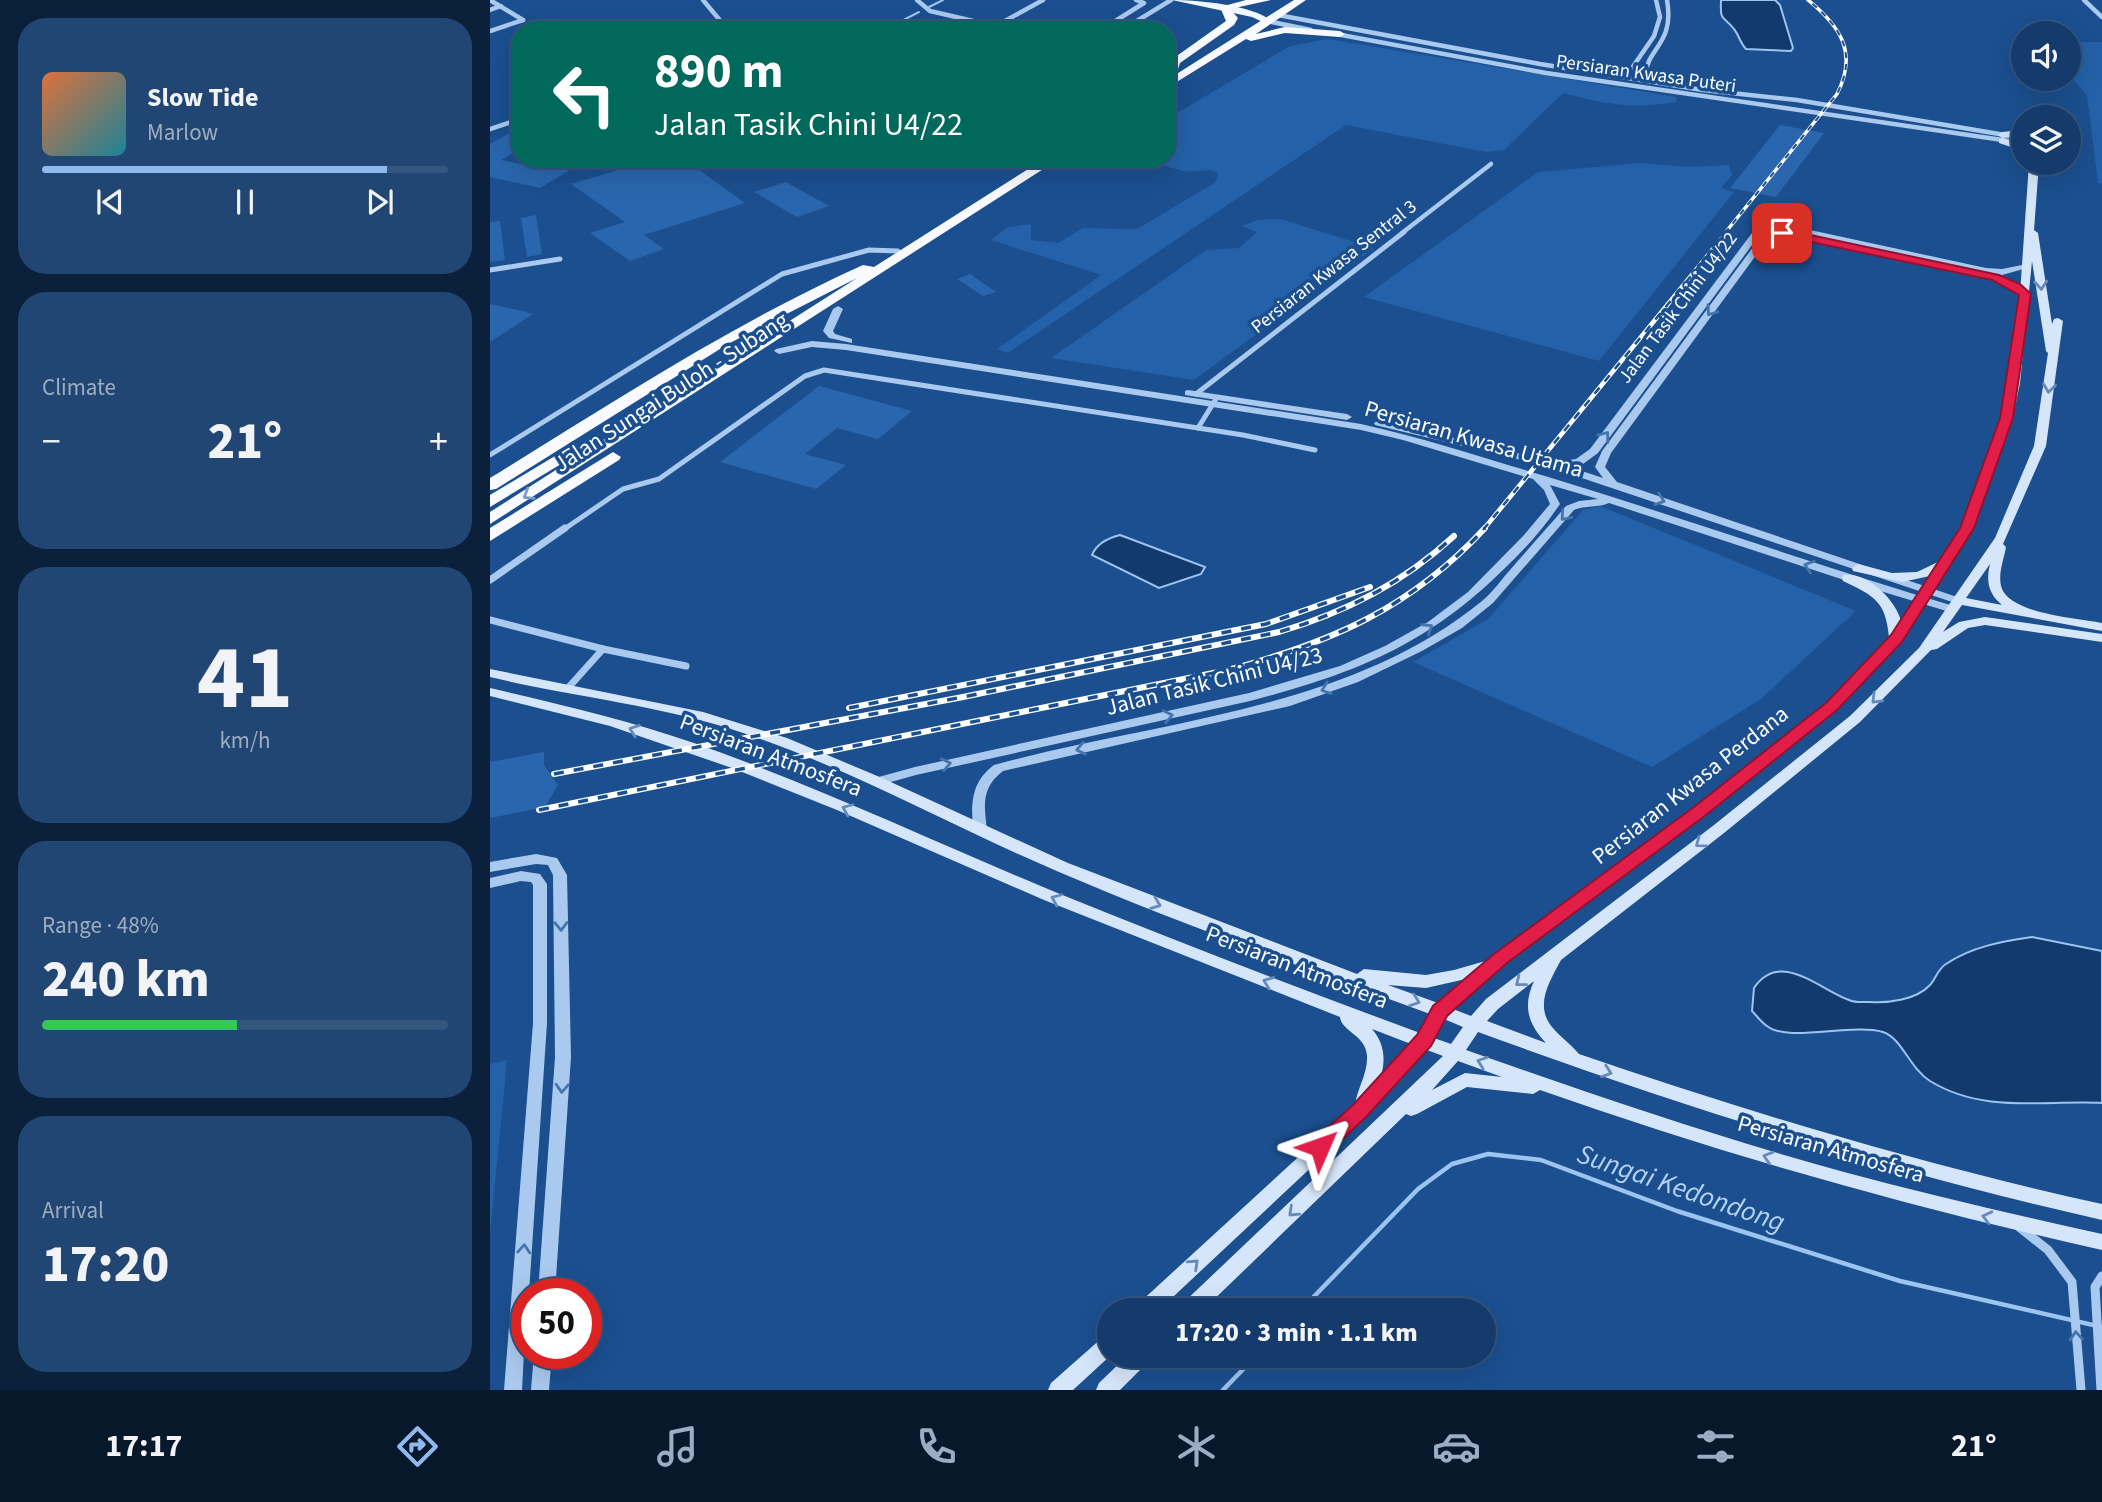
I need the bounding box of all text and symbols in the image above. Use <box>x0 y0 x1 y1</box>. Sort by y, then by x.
map controls <box>2011 21 2081 175</box>
button: sound <box>2011 21 2081 91</box>
text: 890 m <box>654 37 783 107</box>
street label: Persiaran Kwasa Puteri <box>1554 48 1738 100</box>
icon: left <box>539 49 630 140</box>
text: Slow Tide <box>147 79 258 116</box>
text: Jalan Tasik Chini U4/22 <box>654 102 963 148</box>
button: layers <box>2011 105 2081 175</box>
text: Marlow <box>147 116 218 149</box>
icon: previous <box>91 183 129 221</box>
icon: pause <box>226 183 264 221</box>
icon: next <box>361 183 399 221</box>
street label: Persiaran Kwasa Sentral 3 <box>1245 194 1423 340</box>
pin <box>1752 203 1812 263</box>
icon: arrive <box>1763 214 1801 252</box>
street label: Jalan Tasik Chini U4/22 <box>1612 227 1744 389</box>
one-way arrow <box>2033 280 2048 291</box>
street label: Jalan Sungai Buloh - Subang <box>547 303 795 480</box>
one-way arrow <box>1706 303 1719 316</box>
text: Climate <box>42 371 116 404</box>
one-way arrow <box>2042 382 2057 394</box>
street label: Persiaran Kwasa Utama <box>1361 392 1587 486</box>
text: 21° <box>208 405 282 479</box>
text: − <box>42 415 61 469</box>
text: + <box>429 415 448 469</box>
one-way arrow <box>1597 431 1609 443</box>
one-way arrow <box>523 487 536 500</box>
one-way arrow <box>1654 492 1666 506</box>
one-way arrow <box>1561 508 1573 521</box>
one-way arrow <box>1804 559 1816 574</box>
text: 41 <box>197 614 293 743</box>
one-way arrow <box>1420 624 1433 636</box>
street label: Jalan Tasik Chini U4/23 <box>1102 638 1326 724</box>
one-way arrow <box>1320 681 1332 695</box>
one-way arrow <box>1871 690 1884 703</box>
street label: Persiaran Kwasa Perdana <box>1585 698 1795 872</box>
street label: Persiaran Atmosfera <box>675 705 867 805</box>
one-way arrow <box>1162 709 1174 724</box>
text: km/h <box>219 724 271 757</box>
one-way arrow <box>629 724 641 738</box>
one-way arrow <box>1075 740 1087 755</box>
one-way arrow <box>940 758 952 773</box>
one-way arrow <box>842 803 855 817</box>
one-way arrow <box>1695 835 1708 848</box>
one-way arrow <box>1051 893 1064 907</box>
one-way arrow <box>1149 896 1161 910</box>
text: Range · 48% <box>42 909 159 942</box>
street label: Persiaran Atmosfera <box>1201 917 1393 1017</box>
one-way arrow <box>553 921 569 932</box>
text: 240 km <box>42 943 210 1017</box>
one-way arrow <box>1515 973 1527 986</box>
one-way arrow <box>1263 977 1275 991</box>
one-way arrow <box>1408 993 1420 1007</box>
one-way arrow <box>1477 1056 1489 1070</box>
one-way arrow <box>1600 1064 1613 1078</box>
one-way arrow <box>554 1082 569 1093</box>
street label: Persiaran Atmosfera <box>1734 1107 1928 1191</box>
position arrow <box>1283 1110 1357 1184</box>
water label: Sungai Kedondong <box>1572 1134 1790 1242</box>
one-way arrow <box>1762 1151 1774 1166</box>
text: Arrival <box>42 1194 104 1227</box>
one-way arrow <box>1288 1204 1301 1216</box>
one-way arrow <box>1982 1211 1994 1225</box>
text: 17:20 <box>42 1228 169 1302</box>
one-way arrow <box>516 1243 531 1254</box>
one-way arrow <box>1186 1260 1199 1273</box>
speed limit sign: 50 <box>511 1278 602 1369</box>
text: 17:20 · 3 min · 1.1 km <box>1175 1314 1418 1351</box>
one-way arrow <box>2069 1330 2084 1341</box>
icon: directions <box>393 1422 442 1471</box>
icon: music <box>653 1422 702 1471</box>
icon: phone <box>912 1422 961 1471</box>
icon: climate <box>1172 1422 1221 1471</box>
icon: car <box>1432 1422 1481 1471</box>
icon: filters <box>1691 1422 1740 1471</box>
text: 17:17 <box>105 1423 183 1469</box>
text: 21° <box>1951 1423 1997 1469</box>

